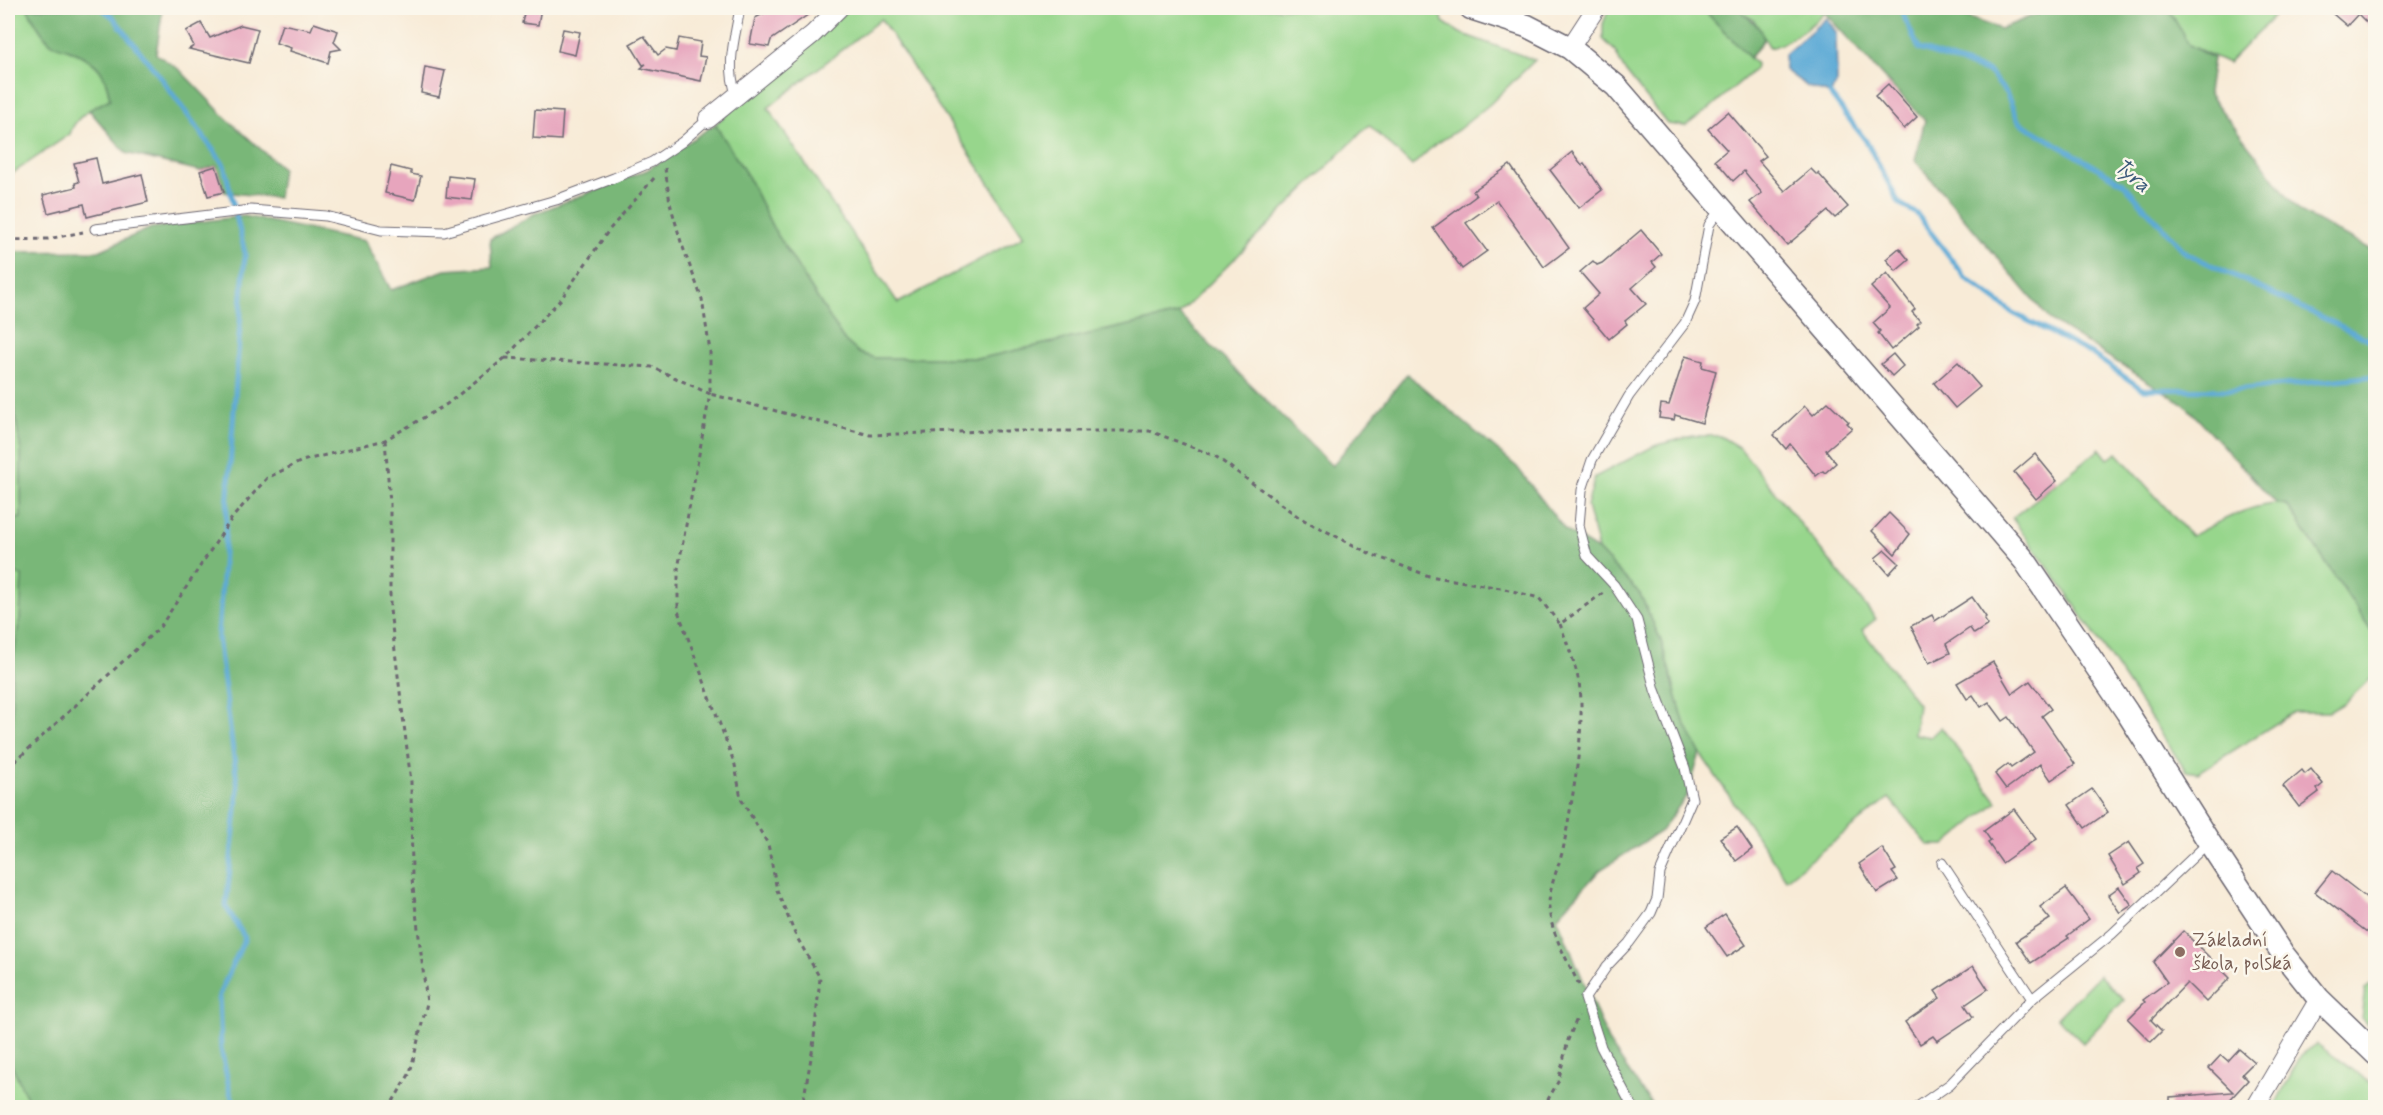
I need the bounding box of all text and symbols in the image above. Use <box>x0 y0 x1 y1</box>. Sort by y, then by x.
water label: Tyra <box>2108 153 2156 200</box>
place label: Základní škola, polská <box>2192 927 2292 977</box>
marker: Základní škola, polská <box>2173 945 2187 959</box>

